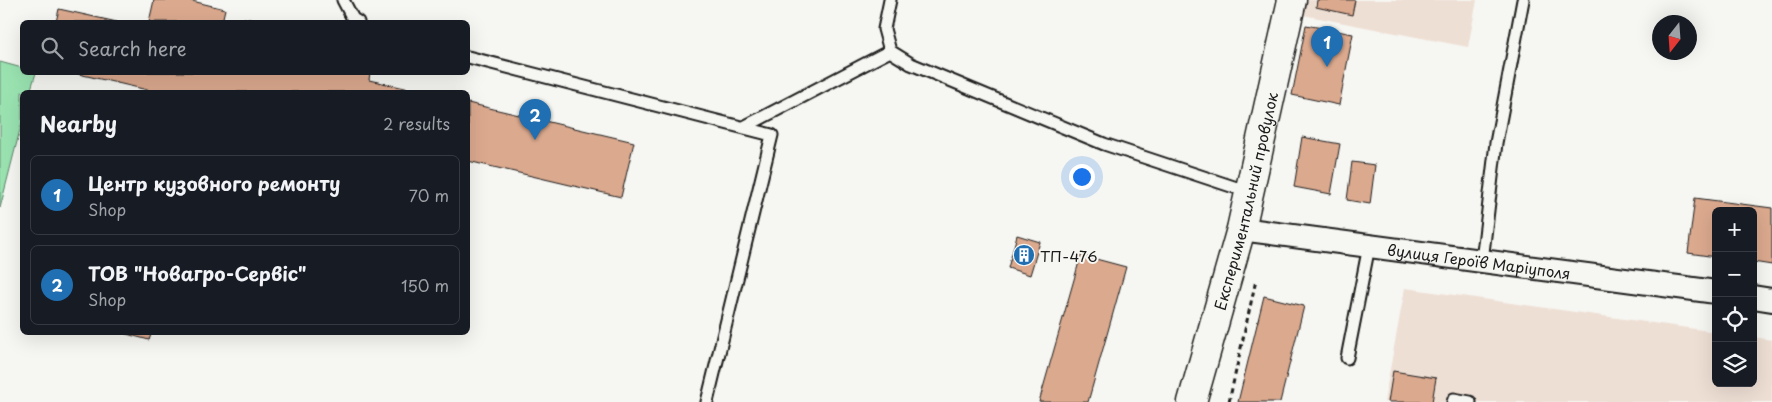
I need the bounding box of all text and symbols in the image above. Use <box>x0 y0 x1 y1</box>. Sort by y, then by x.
north arrow <box>1652 15 1697 60</box>
search box <box>20 20 470 75</box>
pin: 1 <box>1311 26 1343 67</box>
icon: search <box>38 34 66 62</box>
text: Search here <box>78 34 187 62</box>
street label: Експериментальний провулок <box>1207 90 1283 313</box>
pin: 2 <box>519 99 551 140</box>
text: Nearby <box>40 107 117 139</box>
text: 2 results <box>383 111 450 135</box>
your location <box>1069 164 1095 190</box>
text: Центр кузовного ремонту <box>88 169 340 197</box>
text: 1 <box>53 183 61 207</box>
text: 70 m <box>409 183 449 207</box>
text: Shop <box>88 197 126 221</box>
map controls <box>1712 207 1757 387</box>
button: + <box>1712 207 1757 252</box>
street label: вулиця Героїв Маріуполя <box>1386 237 1572 284</box>
building icon: ТП-476 <box>1012 243 1036 267</box>
place label: ТП-476 <box>1040 244 1098 267</box>
button: − <box>1712 252 1757 297</box>
text: ТОВ "Новагро-Сервіс" <box>88 259 306 287</box>
text: 2 <box>51 273 63 297</box>
text: 150 m <box>401 273 449 297</box>
text: Shop <box>88 287 126 311</box>
button: locate <box>1712 297 1757 342</box>
button: layers <box>1712 342 1757 387</box>

